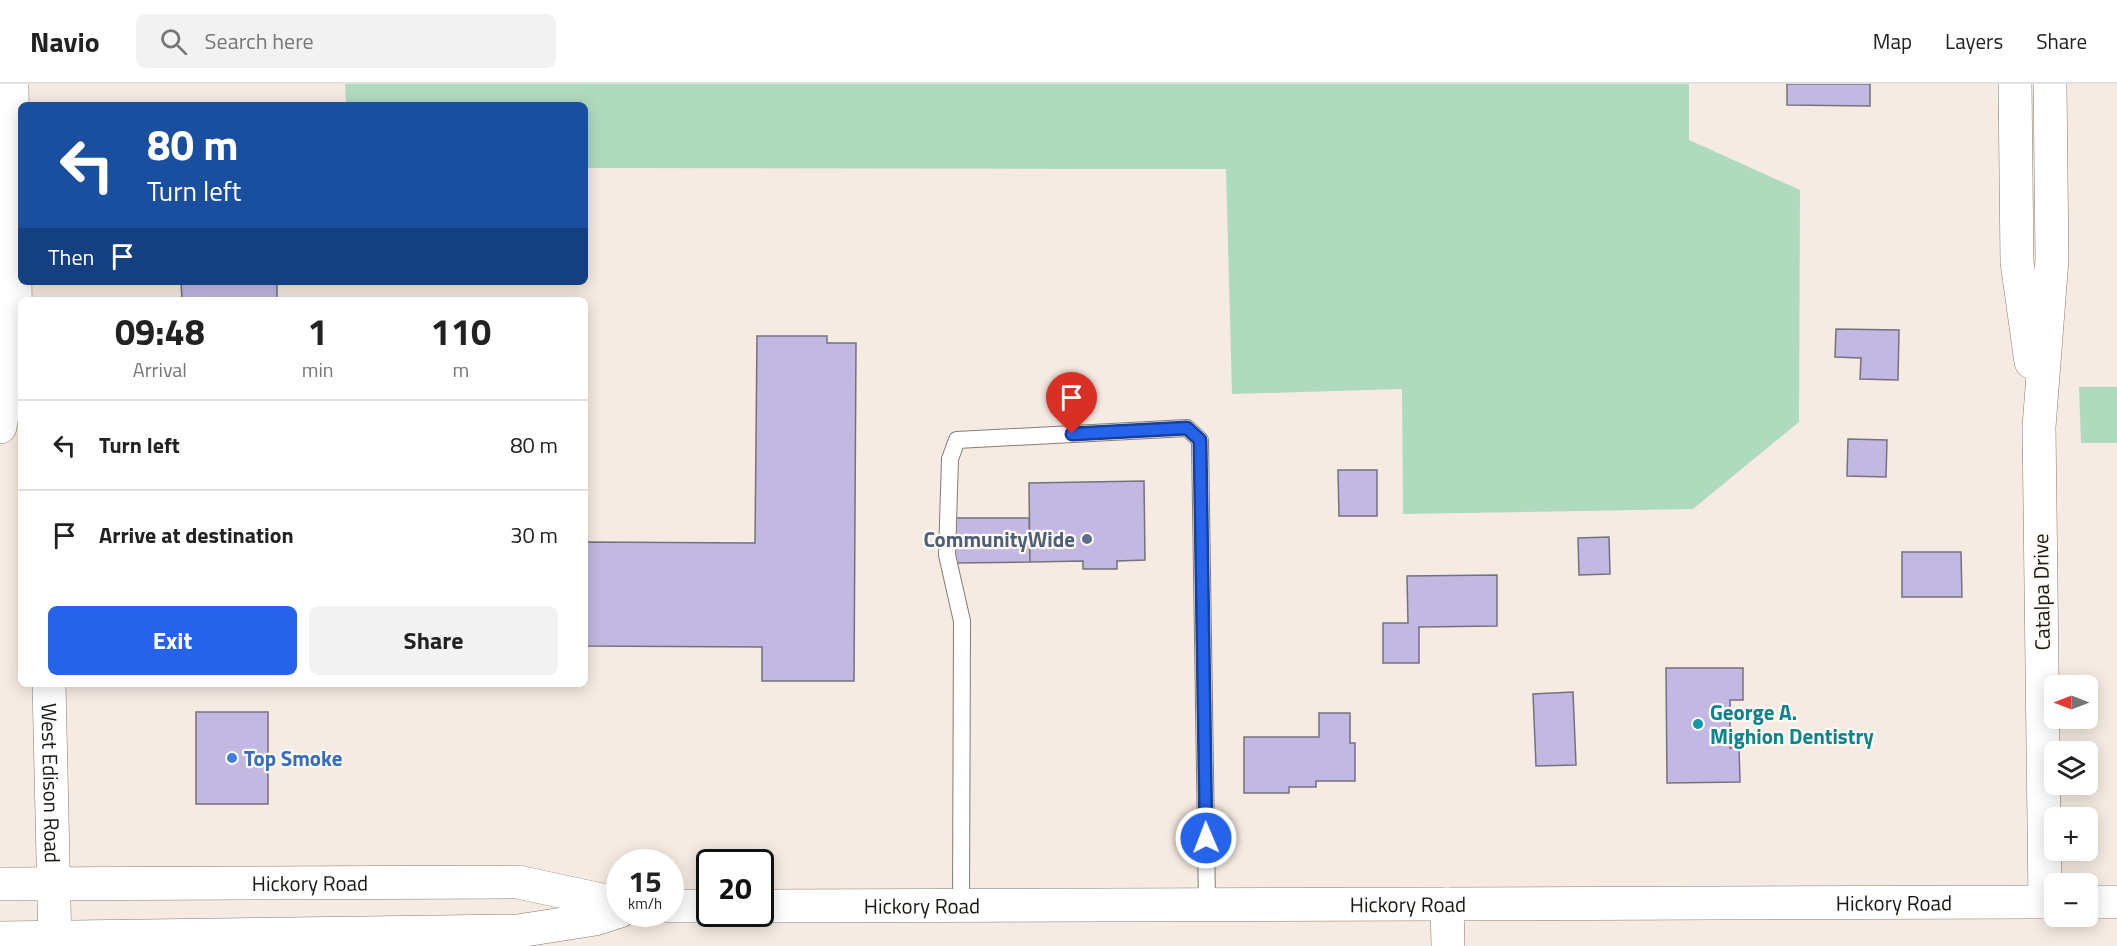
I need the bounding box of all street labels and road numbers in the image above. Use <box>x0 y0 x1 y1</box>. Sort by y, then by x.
street label: Catalpa Drive <box>2024 533 2058 651</box>
street label: West Edison Road <box>33 703 69 863</box>
street label: Hickory Road <box>252 867 368 899</box>
street label: Hickory Road <box>1836 886 1952 919</box>
street label: Hickory Road <box>1350 888 1466 920</box>
street label: Hickory Road <box>864 889 980 922</box>

